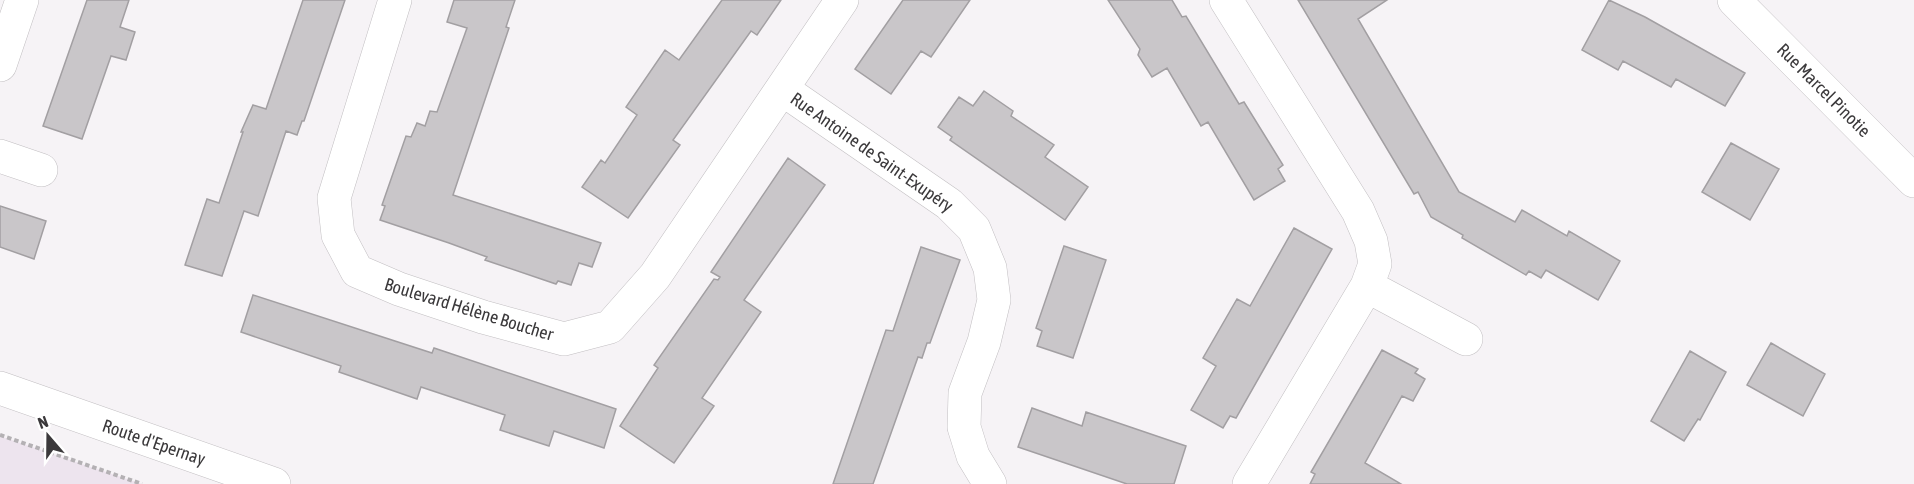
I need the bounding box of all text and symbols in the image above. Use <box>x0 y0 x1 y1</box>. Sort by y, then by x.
street label: Rue Marcel Pinotie <box>1773 39 1875 141</box>
street label: Rue Antoine de Saint-Exupéry <box>787 88 957 216</box>
street label: Boulevard Hélène Boucher <box>382 273 557 345</box>
north arrow <box>18 406 78 466</box>
text: N <box>35 412 50 432</box>
street label: Route d'Epernay <box>100 415 208 469</box>

